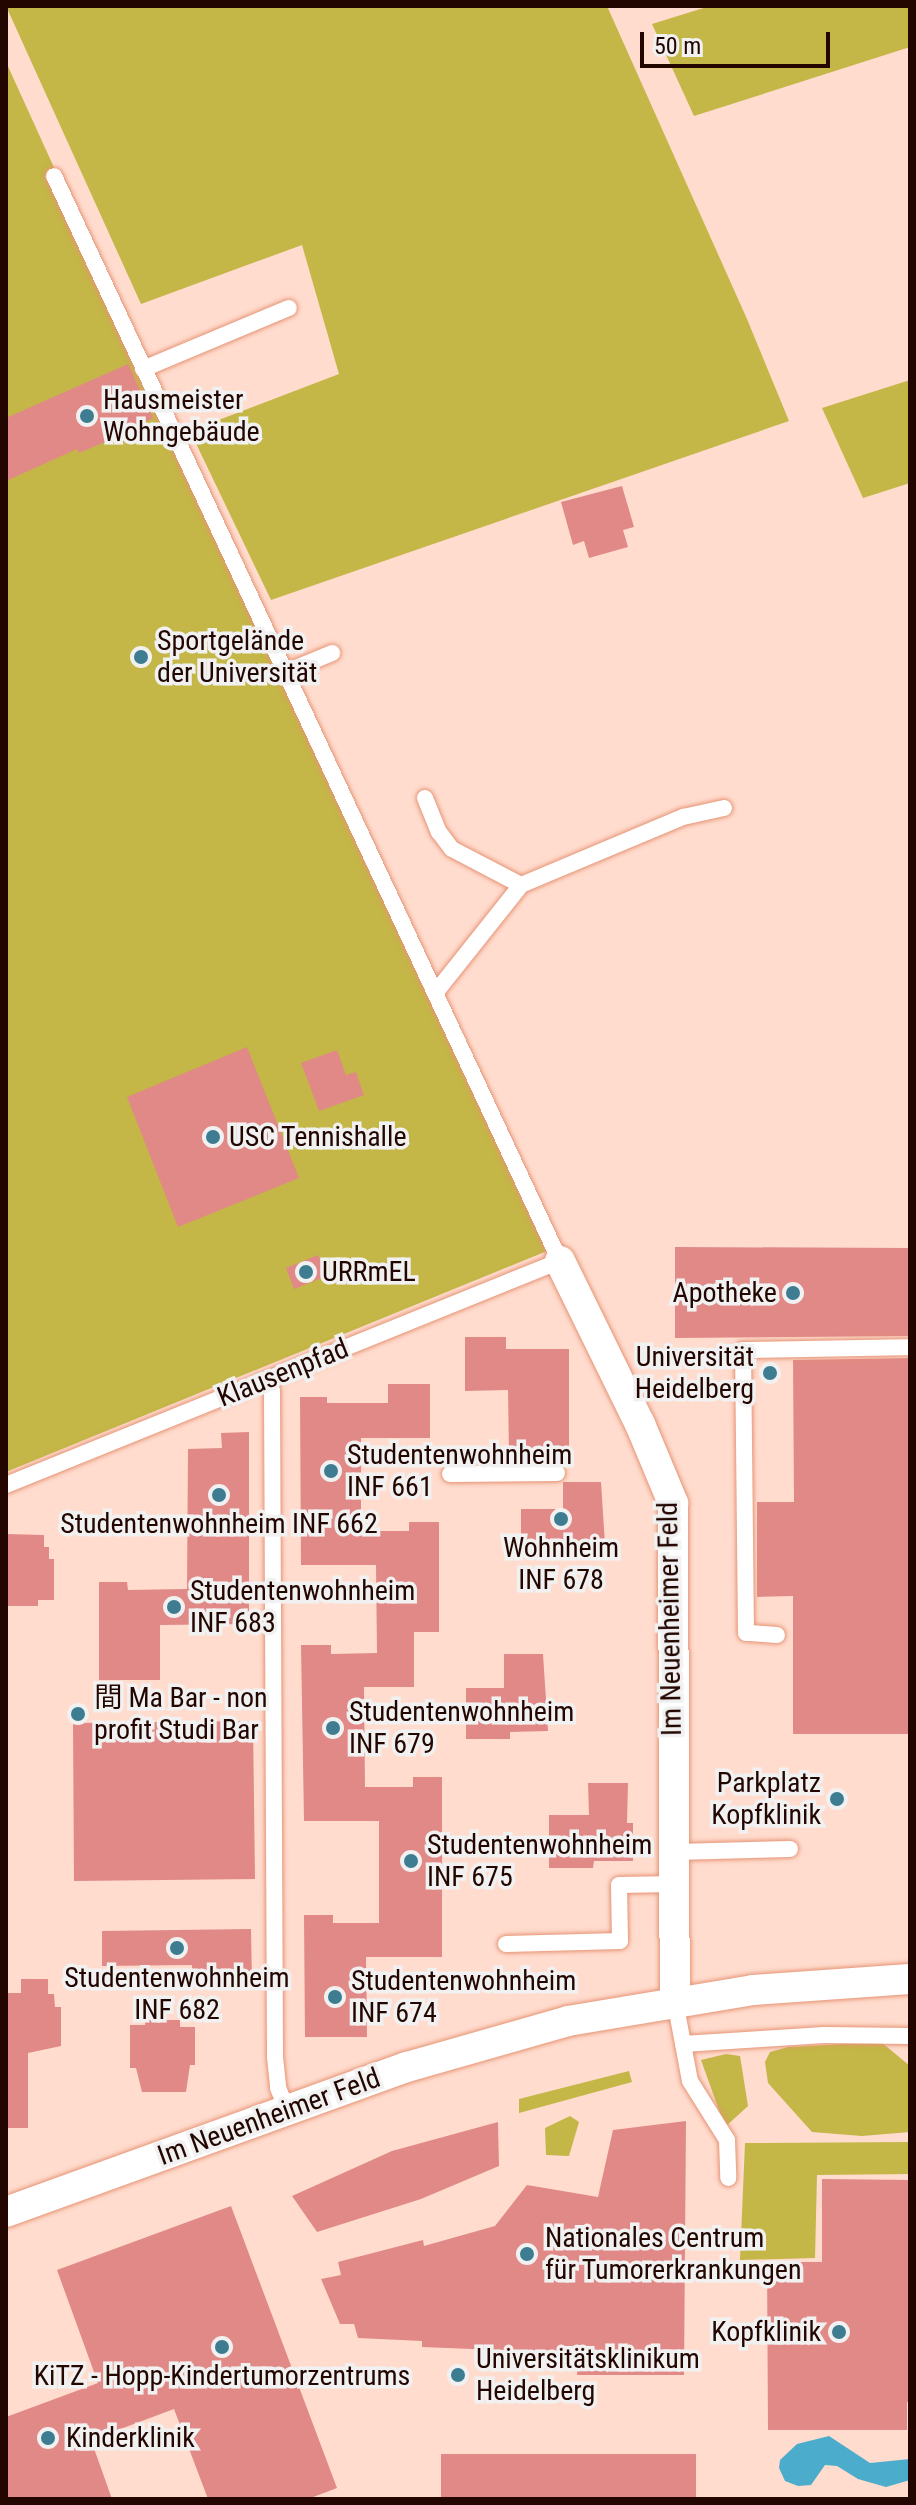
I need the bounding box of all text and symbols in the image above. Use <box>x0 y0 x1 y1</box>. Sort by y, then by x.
scale bar <box>644 16 834 66</box>
text: 50 m <box>654 32 701 60</box>
place label: Hausmeister Wohngebäude <box>103 383 260 449</box>
marker: Hausmeister Wohngebäude <box>78 407 96 425</box>
place label: Sportgelände der Universität <box>157 624 317 690</box>
marker: Sportgelände der Universität <box>132 648 150 666</box>
place label: USC Tennishalle <box>229 1120 407 1154</box>
marker: USC Tennishalle <box>204 1128 222 1146</box>
place label: URRmEL <box>322 1255 416 1289</box>
marker: URRmEL <box>297 1263 315 1281</box>
place label: Apotheke <box>673 1276 777 1310</box>
marker: Apotheke <box>784 1284 802 1302</box>
street label: Klausenpfad <box>213 1332 353 1414</box>
place label: Universität Heidelberg <box>635 1340 754 1406</box>
marker: Universität Heidelberg <box>761 1364 779 1382</box>
place label: Studentenwohnheim INF 661 <box>347 1438 572 1504</box>
marker: Studentenwohnheim INF 661 <box>322 1462 340 1480</box>
marker: Studentenwohnheim INF 662 <box>210 1486 228 1504</box>
street label: Im Neuenheimer Feld <box>651 1502 689 1736</box>
place label: Studentenwohnheim INF 662 <box>60 1507 378 1541</box>
marker: Wohnheim INF 678 <box>552 1510 570 1528</box>
place label: Wohnheim INF 678 <box>503 1531 619 1597</box>
place label: Studentenwohnheim INF 683 <box>190 1574 415 1640</box>
marker: Studentenwohnheim INF 683 <box>165 1598 183 1616</box>
place label: 間 Ma Bar - non profit Studi Bar <box>94 1681 268 1747</box>
place label: Studentenwohnheim INF 679 <box>349 1695 574 1761</box>
marker: 間 Ma Bar - non profit Studi Bar <box>69 1705 87 1723</box>
marker: Studentenwohnheim INF 679 <box>324 1719 342 1737</box>
place label: Parkplatz Kopfklinik <box>711 1766 821 1832</box>
marker: Parkplatz Kopfklinik <box>828 1790 846 1808</box>
place label: Studentenwohnheim INF 675 <box>427 1828 652 1894</box>
marker: Studentenwohnheim INF 675 <box>402 1852 420 1870</box>
marker: Studentenwohnheim INF 682 <box>168 1939 186 1957</box>
place label: Studentenwohnheim INF 682 <box>64 1961 290 2027</box>
place label: Studentenwohnheim INF 674 <box>351 1964 576 2030</box>
marker: Studentenwohnheim INF 674 <box>326 1988 344 2006</box>
street label: Im Neuenheimer Feld <box>153 2061 385 2173</box>
place label: Nationales Centrum für Tumorerkrankungen <box>545 2221 802 2287</box>
marker: Nationales Centrum für Tumorerkrankungen <box>516 2243 538 2265</box>
place label: Kopfklinik <box>711 2315 821 2349</box>
marker: Kopfklinik <box>828 2321 850 2343</box>
marker: KiTZ - Hopp-Kindertumorzentrums <box>213 2338 231 2356</box>
place label: Universitätsklinikum Heidelberg <box>476 2342 700 2408</box>
place label: KiTZ - Hopp-Kindertumorzentrums <box>34 2359 410 2393</box>
marker: Universitätsklinikum Heidelberg <box>447 2364 469 2386</box>
place label: Kinderklinik <box>66 2421 195 2455</box>
marker: Kinderklinik <box>37 2427 59 2449</box>

